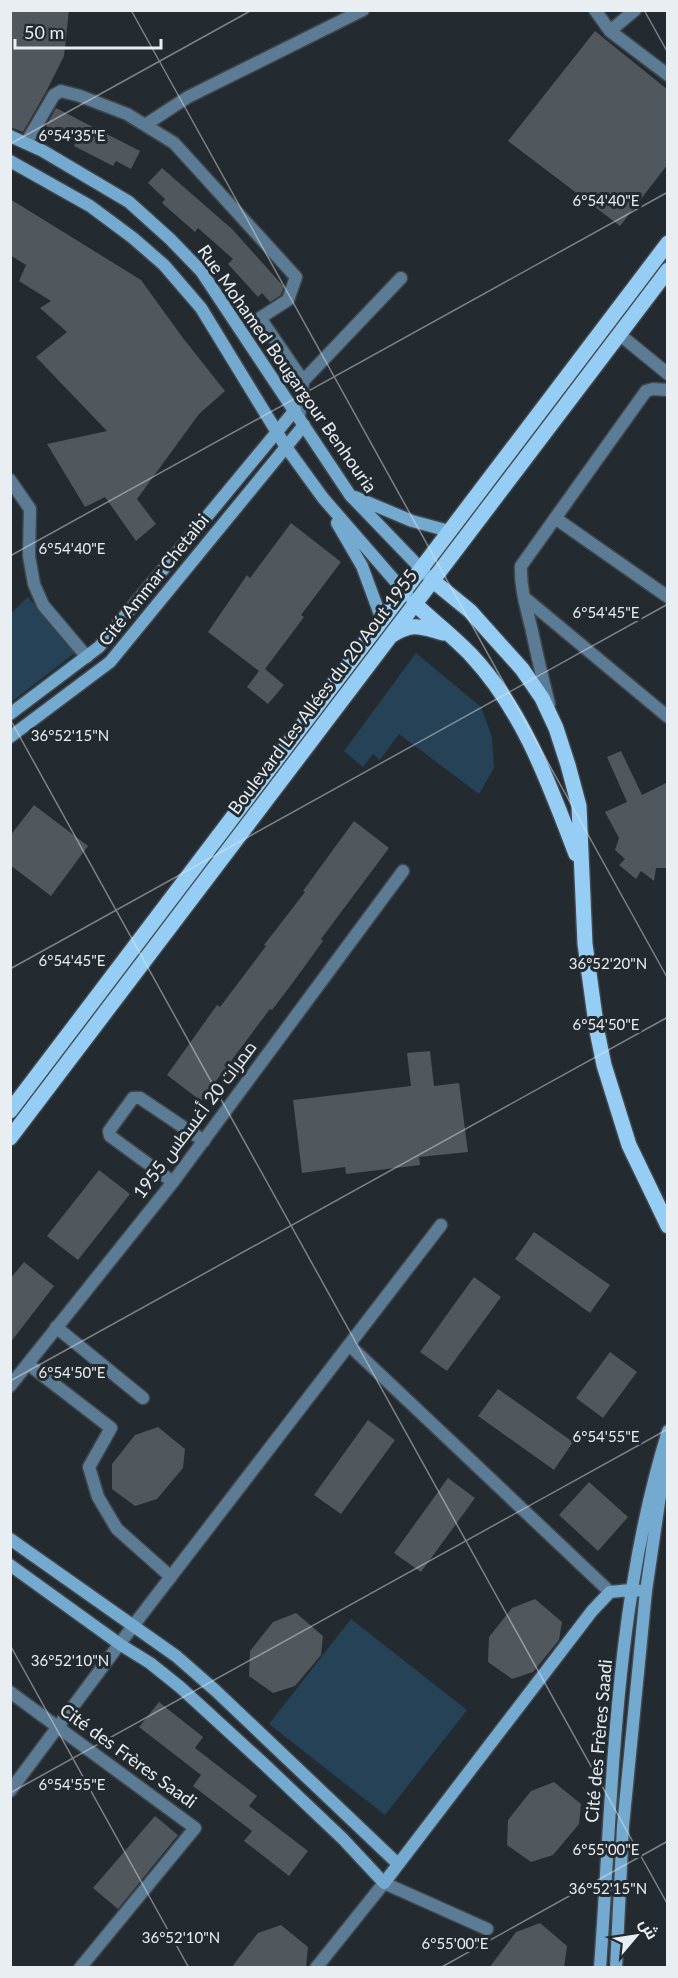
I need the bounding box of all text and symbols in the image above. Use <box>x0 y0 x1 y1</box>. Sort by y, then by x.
scale bar <box>15 12 160 50</box>
text: 50 m <box>24 21 64 43</box>
text: 6°54'35"E <box>39 126 106 144</box>
text: 6°54'40"E <box>573 191 640 209</box>
street label: Rue Mohamed Bougargour Benhouria <box>193 240 382 497</box>
street label: Cité Ammar Chetaibi <box>93 509 213 650</box>
text: 6°54'40"E <box>39 539 106 557</box>
street label: Boulevard Les Allées du 20 Aout 1955 <box>223 565 421 818</box>
text: 6°54'45"E <box>573 603 640 621</box>
text: 36°52'15"N <box>31 726 109 744</box>
text: 6°54'45"E <box>39 951 106 969</box>
text: 36°52'20"N <box>569 954 647 972</box>
text: 6°54'50"E <box>573 1015 640 1033</box>
street label: ممرات 20 أغسطس 1955 <box>128 1036 261 1203</box>
text: 6°54'50"E <box>39 1363 106 1381</box>
text: 6°54'55"E <box>573 1427 640 1445</box>
text: 36°52'10"N <box>31 1651 109 1669</box>
street label: Cité des Frères Saadi <box>580 1658 616 1824</box>
street label: Cité des Frères Saadi <box>56 1698 201 1812</box>
text: 6°54'55"E <box>39 1775 106 1793</box>
text: 6°55'00"E <box>573 1840 640 1858</box>
text: 36°52'15"N <box>569 1879 647 1897</box>
north arrow <box>606 1906 666 1966</box>
text: ش <box>635 1915 663 1943</box>
text: 36°52'10"N <box>142 1928 220 1946</box>
text: 6°55'00"E <box>422 1934 489 1952</box>

